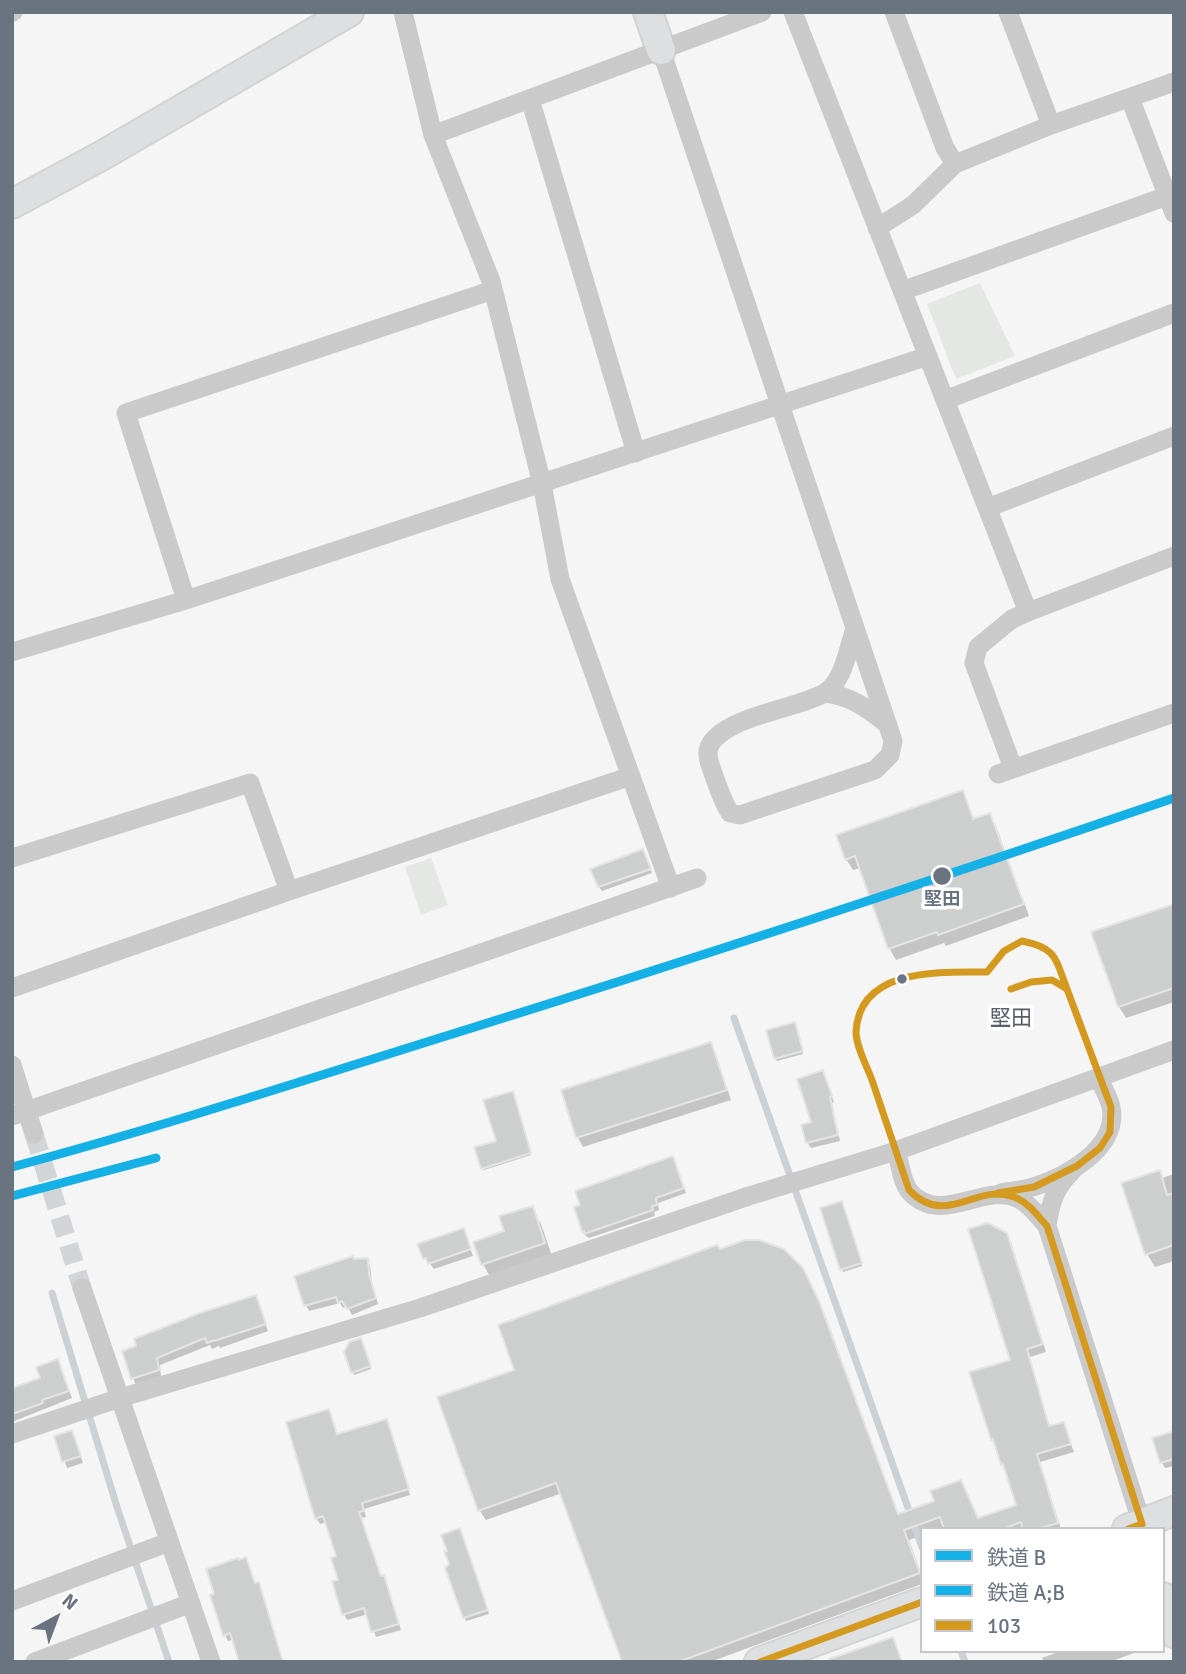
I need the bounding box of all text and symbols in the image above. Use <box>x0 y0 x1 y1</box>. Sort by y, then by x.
marker: 堅田 <box>931 865 953 887</box>
place label: 堅田 <box>924 889 960 911</box>
unlabelled marker <box>895 972 909 986</box>
district label: 堅田 <box>990 1006 1032 1032</box>
legend <box>920 1527 1165 1653</box>
text: 鉄道 B <box>987 1545 1046 1571</box>
text: 鉄道 A;B <box>987 1580 1065 1606</box>
north arrow <box>21 1583 91 1653</box>
text: N <box>57 1589 83 1616</box>
text: 103 <box>987 1613 1021 1639</box>

